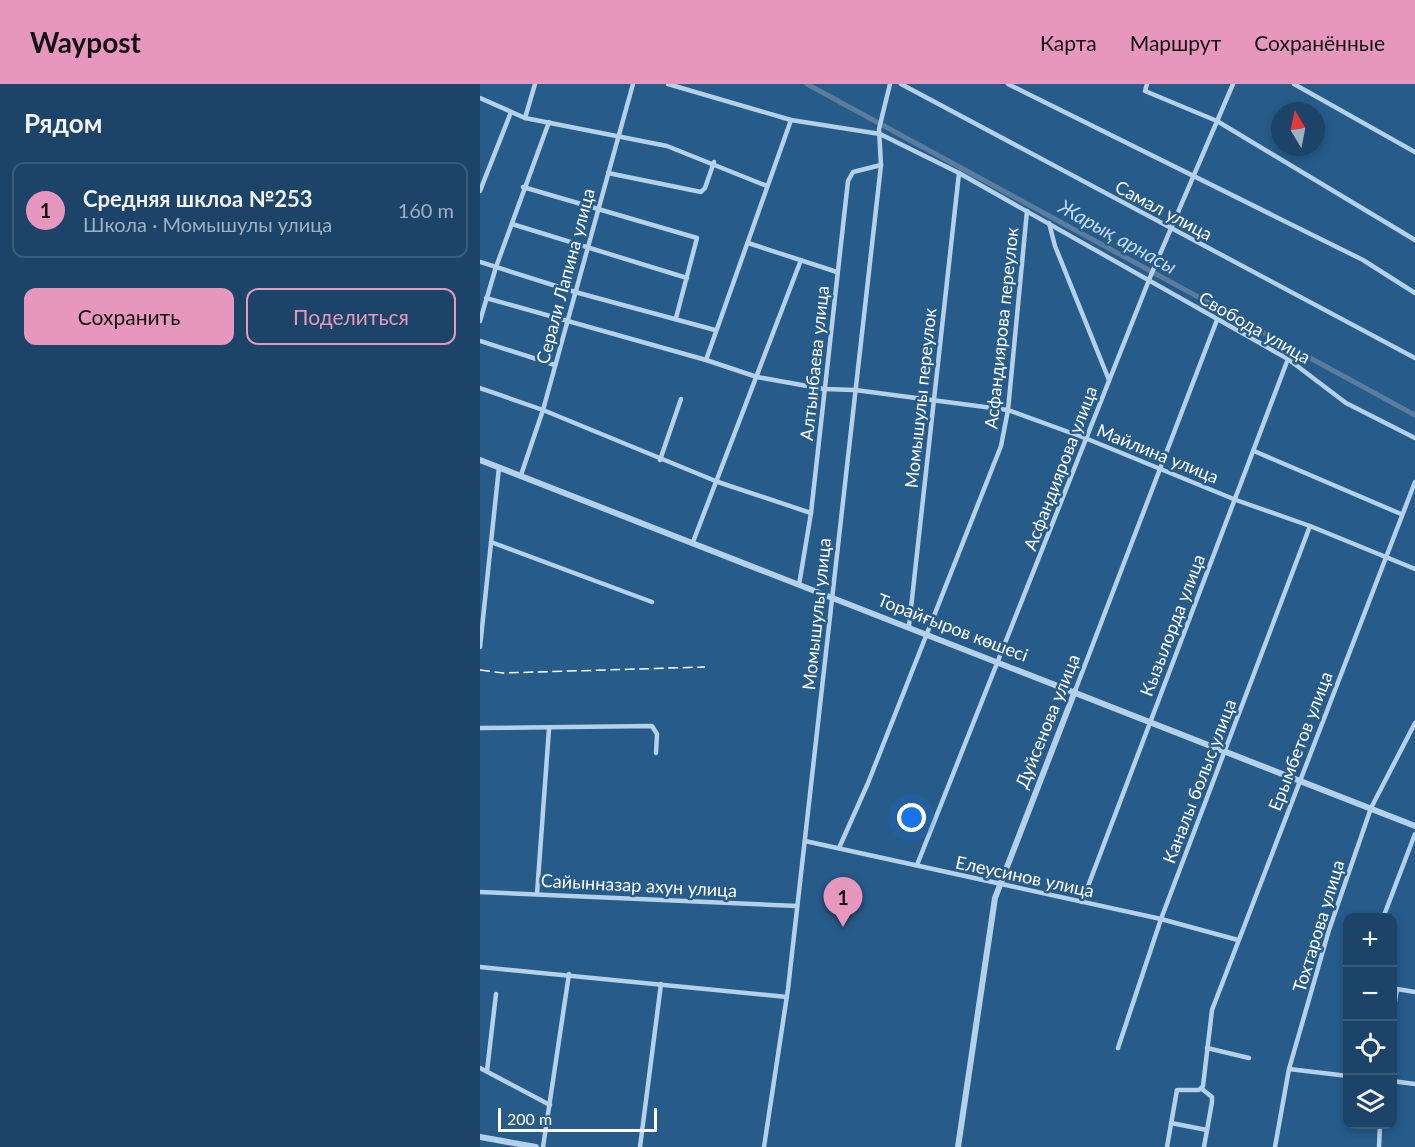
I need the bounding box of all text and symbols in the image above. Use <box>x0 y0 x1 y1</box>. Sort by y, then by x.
text: Waypost <box>30 25 141 59</box>
text: Карта <box>1040 30 1097 55</box>
text: Маршрут <box>1130 30 1221 55</box>
text: Сохранённые <box>1254 30 1385 55</box>
north arrow <box>1271 102 1325 156</box>
text: Рядом <box>24 107 102 139</box>
street label: Самал улица <box>1112 175 1216 245</box>
text: Средняя шклоа №253 <box>83 185 313 212</box>
street label: Серали Лапина улица <box>531 186 599 366</box>
water label: Жарық арнасы <box>1054 193 1181 278</box>
text: 1 <box>40 198 51 222</box>
text: 160 m <box>398 198 454 222</box>
text: Школа · Момышулы улица <box>83 212 332 236</box>
street label: Асфандиярова переулок <box>979 225 1023 430</box>
street label: Алтынбаева улица <box>795 284 833 442</box>
street label: Свобода улица <box>1195 286 1315 368</box>
button: Сохранить <box>24 288 234 345</box>
button: Поделиться <box>246 288 456 345</box>
street label: Момышулы переулок <box>900 306 940 489</box>
street label: Асфандиярова улица <box>1018 383 1102 553</box>
street label: Майлина улица <box>1094 419 1222 487</box>
street label: Момышулы улица <box>797 537 835 691</box>
street label: Кызылорда улица <box>1135 551 1209 699</box>
street label: Торайғыров көшесі <box>875 588 1031 666</box>
street label: Дуйсенова улица <box>1010 651 1084 791</box>
street label: Ерымбетов улица <box>1263 668 1337 814</box>
street label: Каналы болыс улица <box>1157 696 1241 866</box>
your location <box>897 803 926 832</box>
street label: Елеусинов улица <box>954 851 1096 901</box>
street label: Тохтарова улица <box>1287 857 1349 995</box>
street label: Сайынназар ахун улица <box>540 869 738 901</box>
pin: 1 <box>824 878 862 927</box>
map controls <box>1343 913 1397 1129</box>
button: + <box>1343 913 1397 967</box>
button: − <box>1343 967 1397 1021</box>
button: locate <box>1343 1021 1397 1075</box>
button: layers <box>1343 1075 1397 1129</box>
scale bar <box>498 1105 657 1132</box>
text: 200 m <box>507 1109 552 1128</box>

